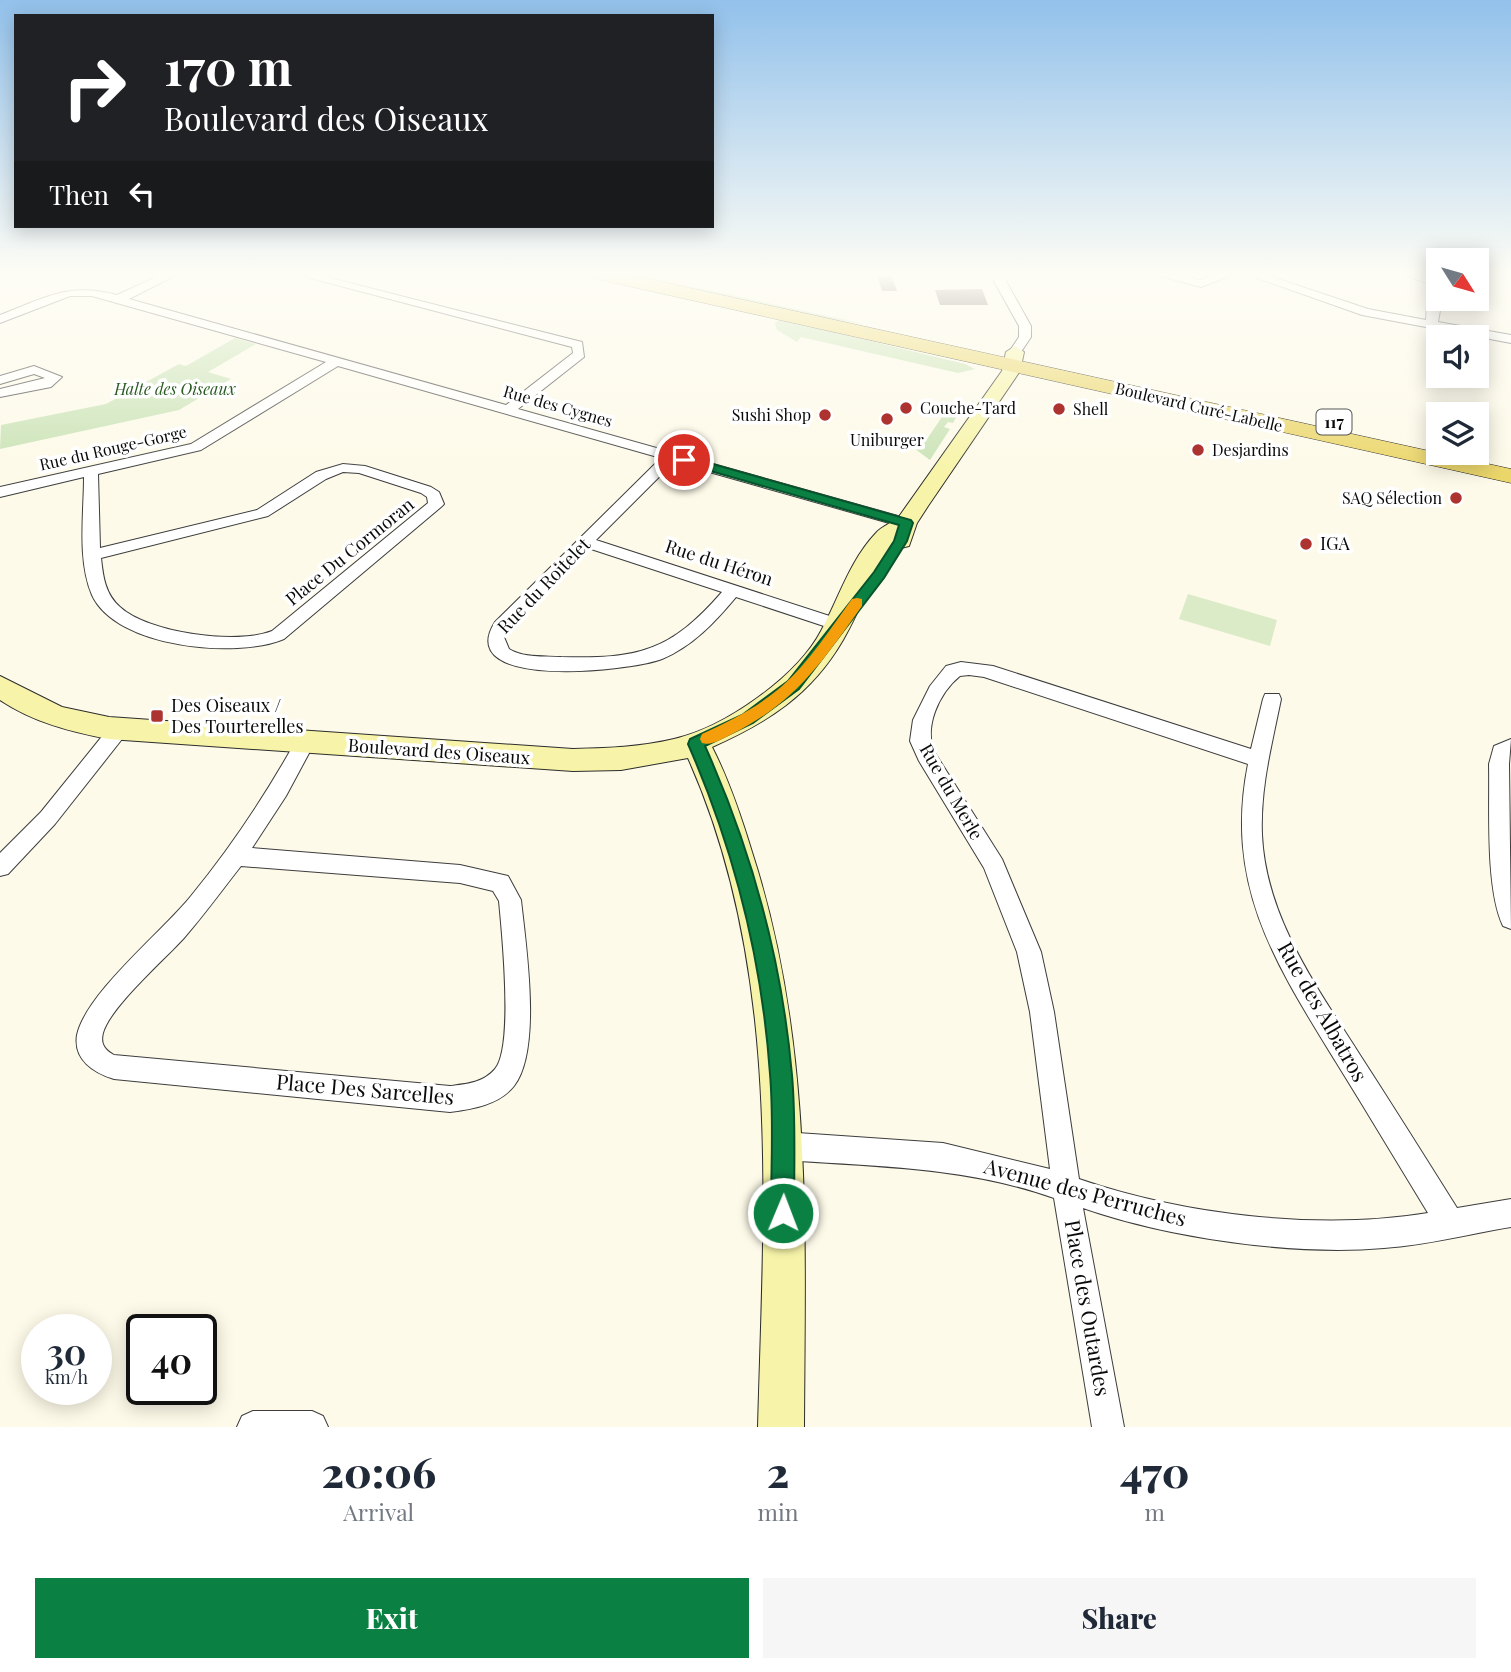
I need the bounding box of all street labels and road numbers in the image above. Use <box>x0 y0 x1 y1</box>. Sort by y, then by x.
street label: Boulevard Curé-Labelle <box>1113 377 1285 436</box>
street label: Rue des Cygnes <box>501 380 615 431</box>
road number: 117 <box>1316 410 1352 434</box>
street label: Rue du Rouge-Gorge <box>37 420 189 475</box>
street label: Place Du Cormoran <box>280 492 419 610</box>
street label: Rue du Roitelet <box>492 532 595 638</box>
street label: Rue du Héron <box>662 533 776 591</box>
street label: Boulevard des Oiseaux <box>347 733 532 769</box>
street label: Rue du Merle <box>915 739 989 844</box>
street label: Rue des Albatros <box>1272 936 1375 1086</box>
street label: Place Des Sarcelles <box>275 1066 455 1110</box>
street label: Avenue des Perruches <box>980 1150 1190 1232</box>
street label: Place des Outardes <box>1060 1217 1118 1398</box>

